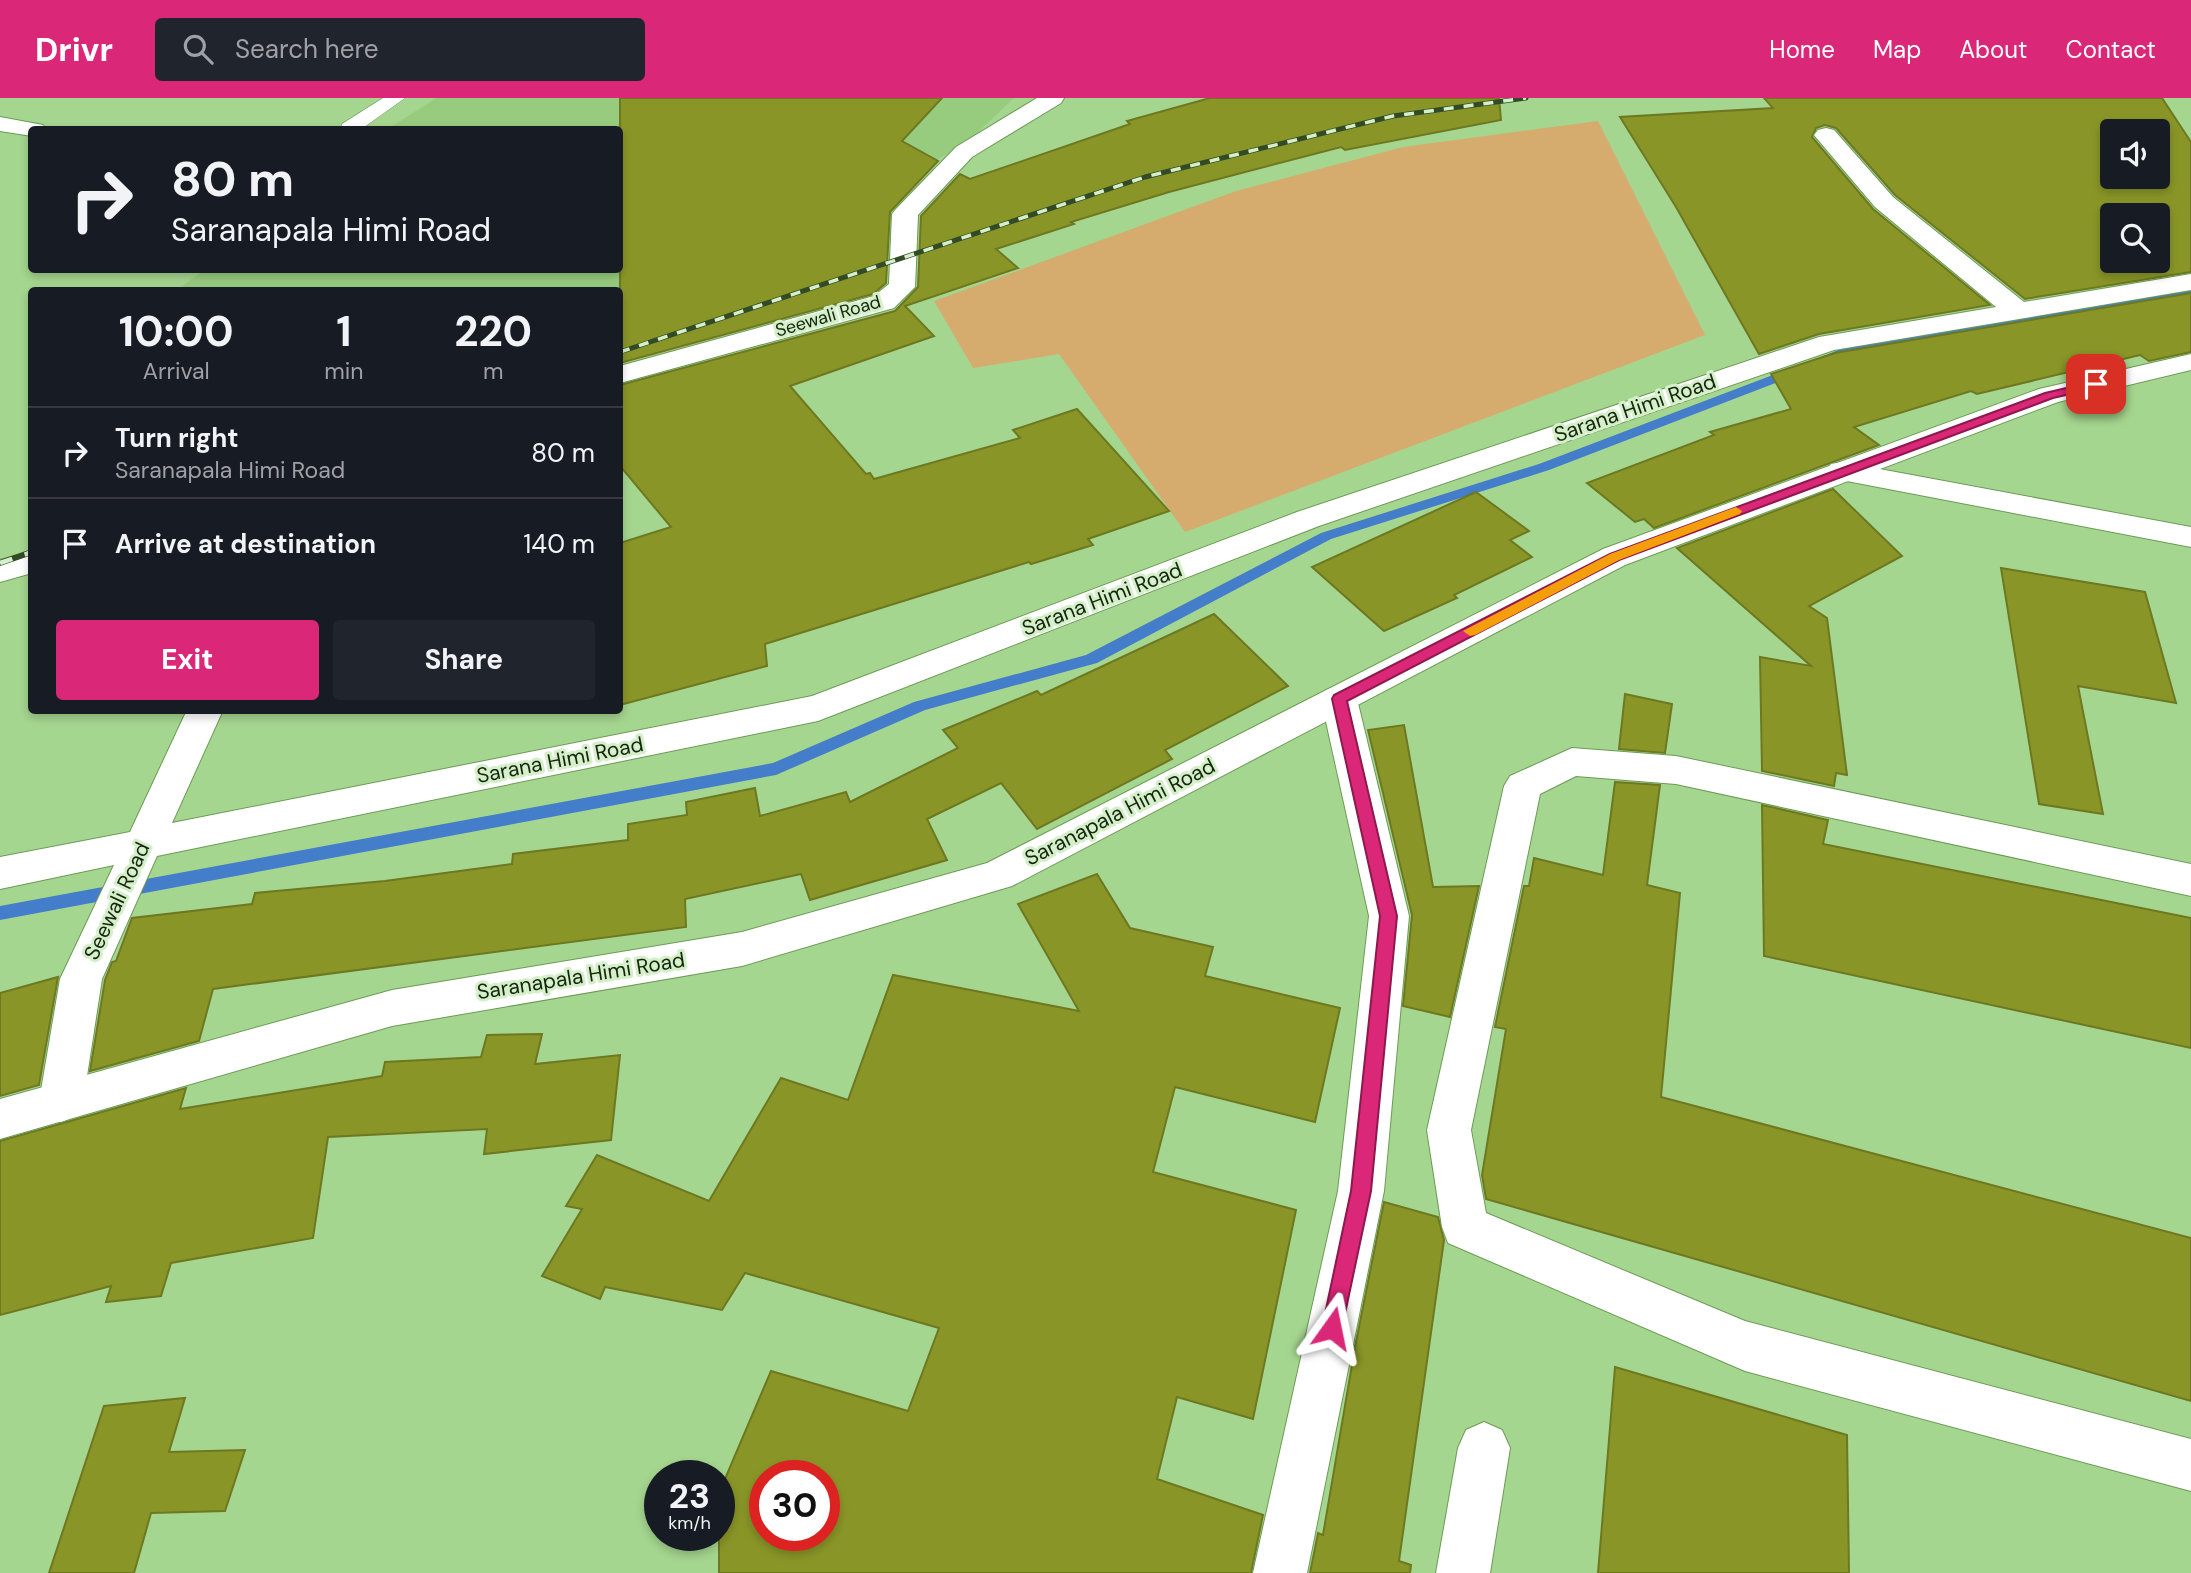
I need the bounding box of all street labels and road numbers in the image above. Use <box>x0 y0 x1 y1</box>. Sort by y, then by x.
street label: Seewali Road <box>772 289 884 343</box>
street label: Sarana Himi Road <box>1550 367 1720 449</box>
street label: Sarana Himi Road <box>1018 556 1186 642</box>
street label: Sarana Himi Road <box>474 730 646 790</box>
street label: Saranapala Himi Road <box>1020 752 1220 872</box>
street label: Seewali Road <box>77 838 157 964</box>
street label: Saranapala Himi Road <box>475 946 687 1006</box>

